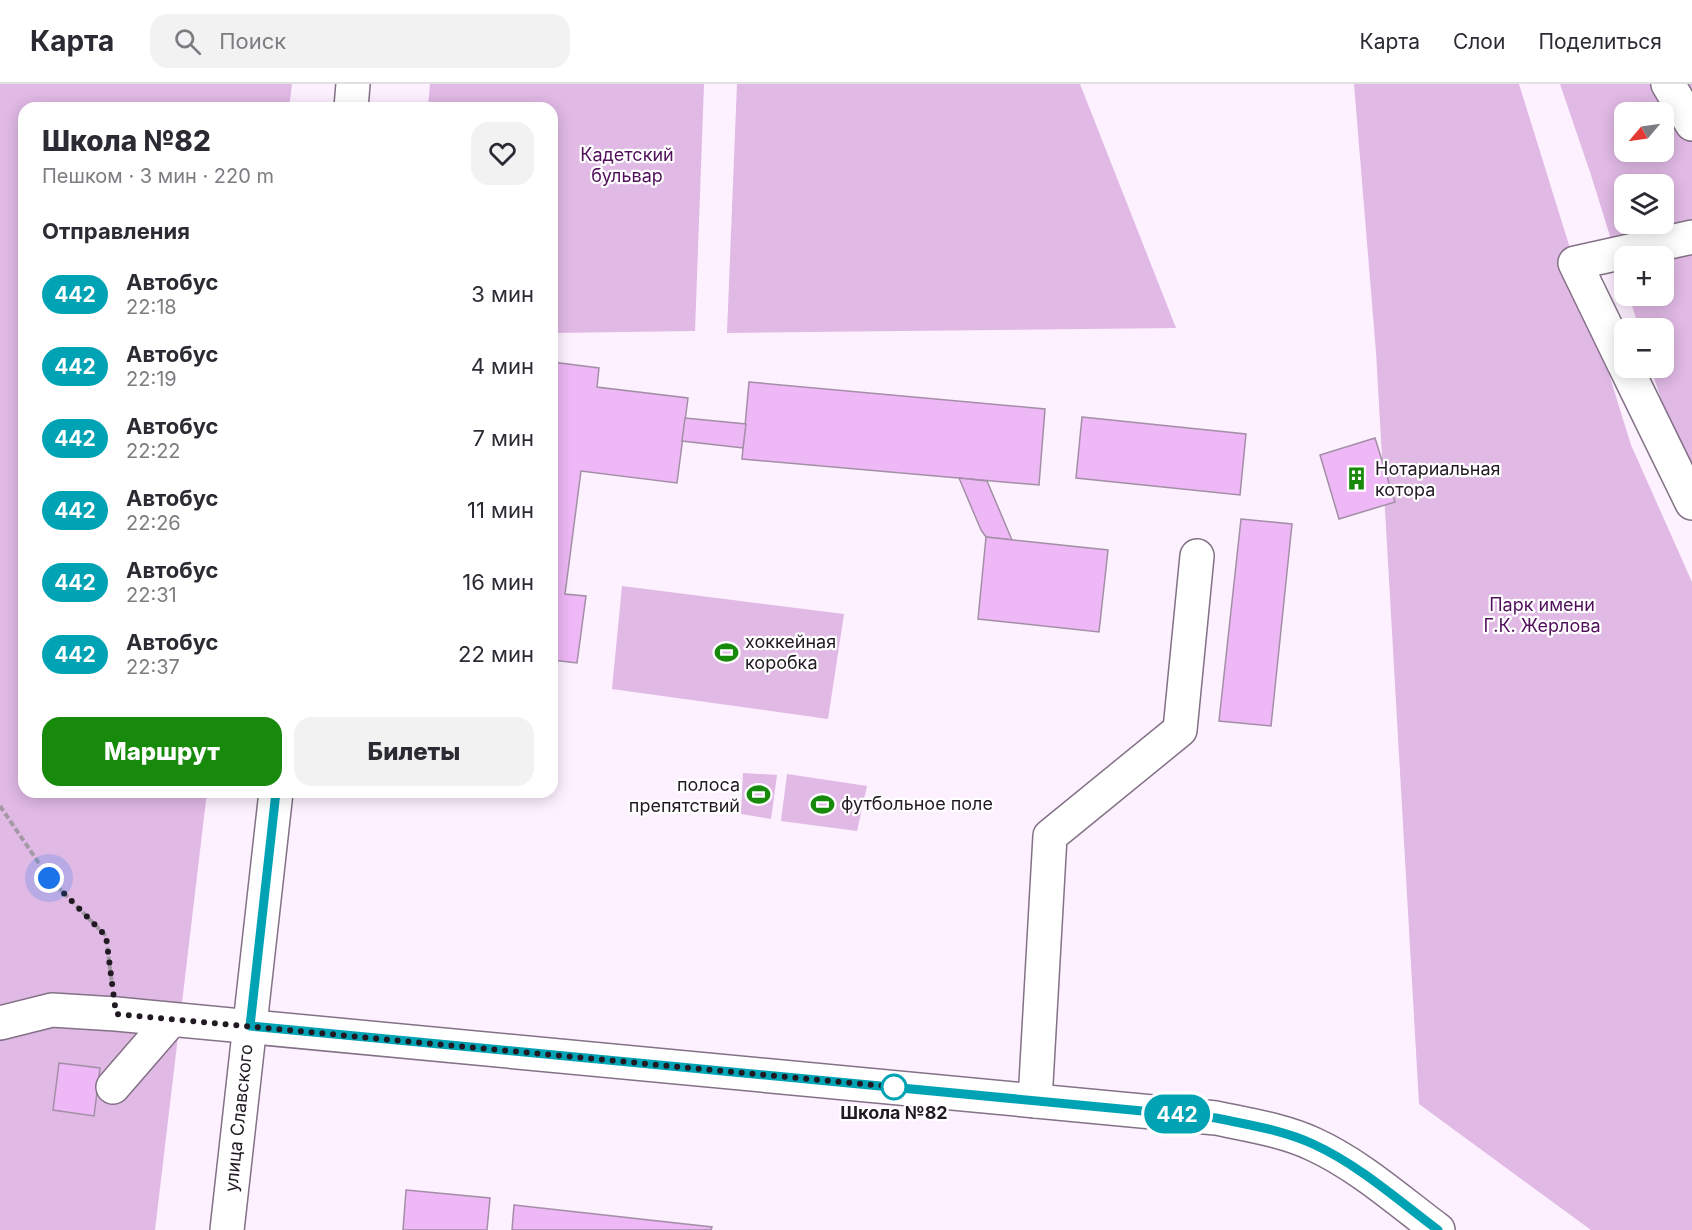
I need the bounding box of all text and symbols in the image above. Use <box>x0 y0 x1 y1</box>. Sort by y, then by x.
search box <box>150 14 570 68</box>
text: Карта <box>30 24 114 58</box>
icon: search <box>171 25 204 58</box>
text: Поиск <box>219 28 286 54</box>
text: Карта <box>1360 29 1420 54</box>
text: Слои <box>1453 29 1505 54</box>
text: Поделиться <box>1538 29 1662 54</box>
north arrow <box>1614 102 1674 162</box>
map controls <box>1614 102 1674 378</box>
button: heart <box>471 122 534 185</box>
text: Школа №82 <box>42 124 211 158</box>
park label: Кадетский бульвар <box>580 144 674 186</box>
text: Пешком · 3 мин · 220 m <box>42 164 274 188</box>
button: layers <box>1614 174 1674 234</box>
text: Отправления <box>42 218 190 244</box>
button: + <box>1614 246 1674 306</box>
text: Автобус <box>126 269 219 295</box>
text: 3 мин <box>471 281 534 307</box>
text: 442 <box>54 282 96 307</box>
text: 22:18 <box>126 295 177 319</box>
button: − <box>1614 318 1674 378</box>
text: Автобус <box>126 341 219 367</box>
text: 4 мин <box>471 353 534 379</box>
text: 442 <box>54 354 96 379</box>
text: 22:19 <box>126 367 177 391</box>
text: Автобус <box>126 413 219 439</box>
text: 7 мин <box>472 425 534 451</box>
text: 442 <box>54 426 96 451</box>
text: 22:22 <box>126 439 181 463</box>
place label: Нотариальная котора <box>1375 458 1501 500</box>
building icon: Нотариальная котора <box>1344 466 1370 492</box>
text: Автобус <box>126 485 219 511</box>
text: 11 мин <box>467 497 534 523</box>
text: 442 <box>54 498 96 523</box>
text: 22:26 <box>126 511 181 535</box>
text: Автобус <box>126 557 219 583</box>
text: 16 мин <box>462 569 534 595</box>
text: 442 <box>54 570 96 595</box>
text: 22:31 <box>126 583 177 607</box>
park label: Парк имени Г.К. Жерлова <box>1483 594 1601 636</box>
text: Автобус <box>126 629 219 655</box>
place label: хоккейная коробка <box>745 631 836 673</box>
sports icon: хоккейная коробка <box>714 639 740 665</box>
text: 22 мин <box>458 641 534 667</box>
text: 442 <box>54 642 96 667</box>
text: 22:37 <box>126 655 180 679</box>
button: Маршрут <box>42 717 282 786</box>
button: Билеты <box>294 717 534 786</box>
place label: полоса препятствий <box>629 774 740 816</box>
sports icon: полоса препятствий <box>745 782 771 808</box>
sports icon: футбольное поле <box>810 791 836 817</box>
place label: футбольное поле <box>841 793 993 814</box>
your location <box>34 863 64 893</box>
street label: улица Славского <box>220 1043 257 1193</box>
marker: Школа №82 <box>881 1074 907 1100</box>
line badge: 442 <box>1142 1094 1212 1134</box>
place label: Школа №82 <box>840 1102 948 1123</box>
text: 442 <box>1156 1102 1198 1127</box>

